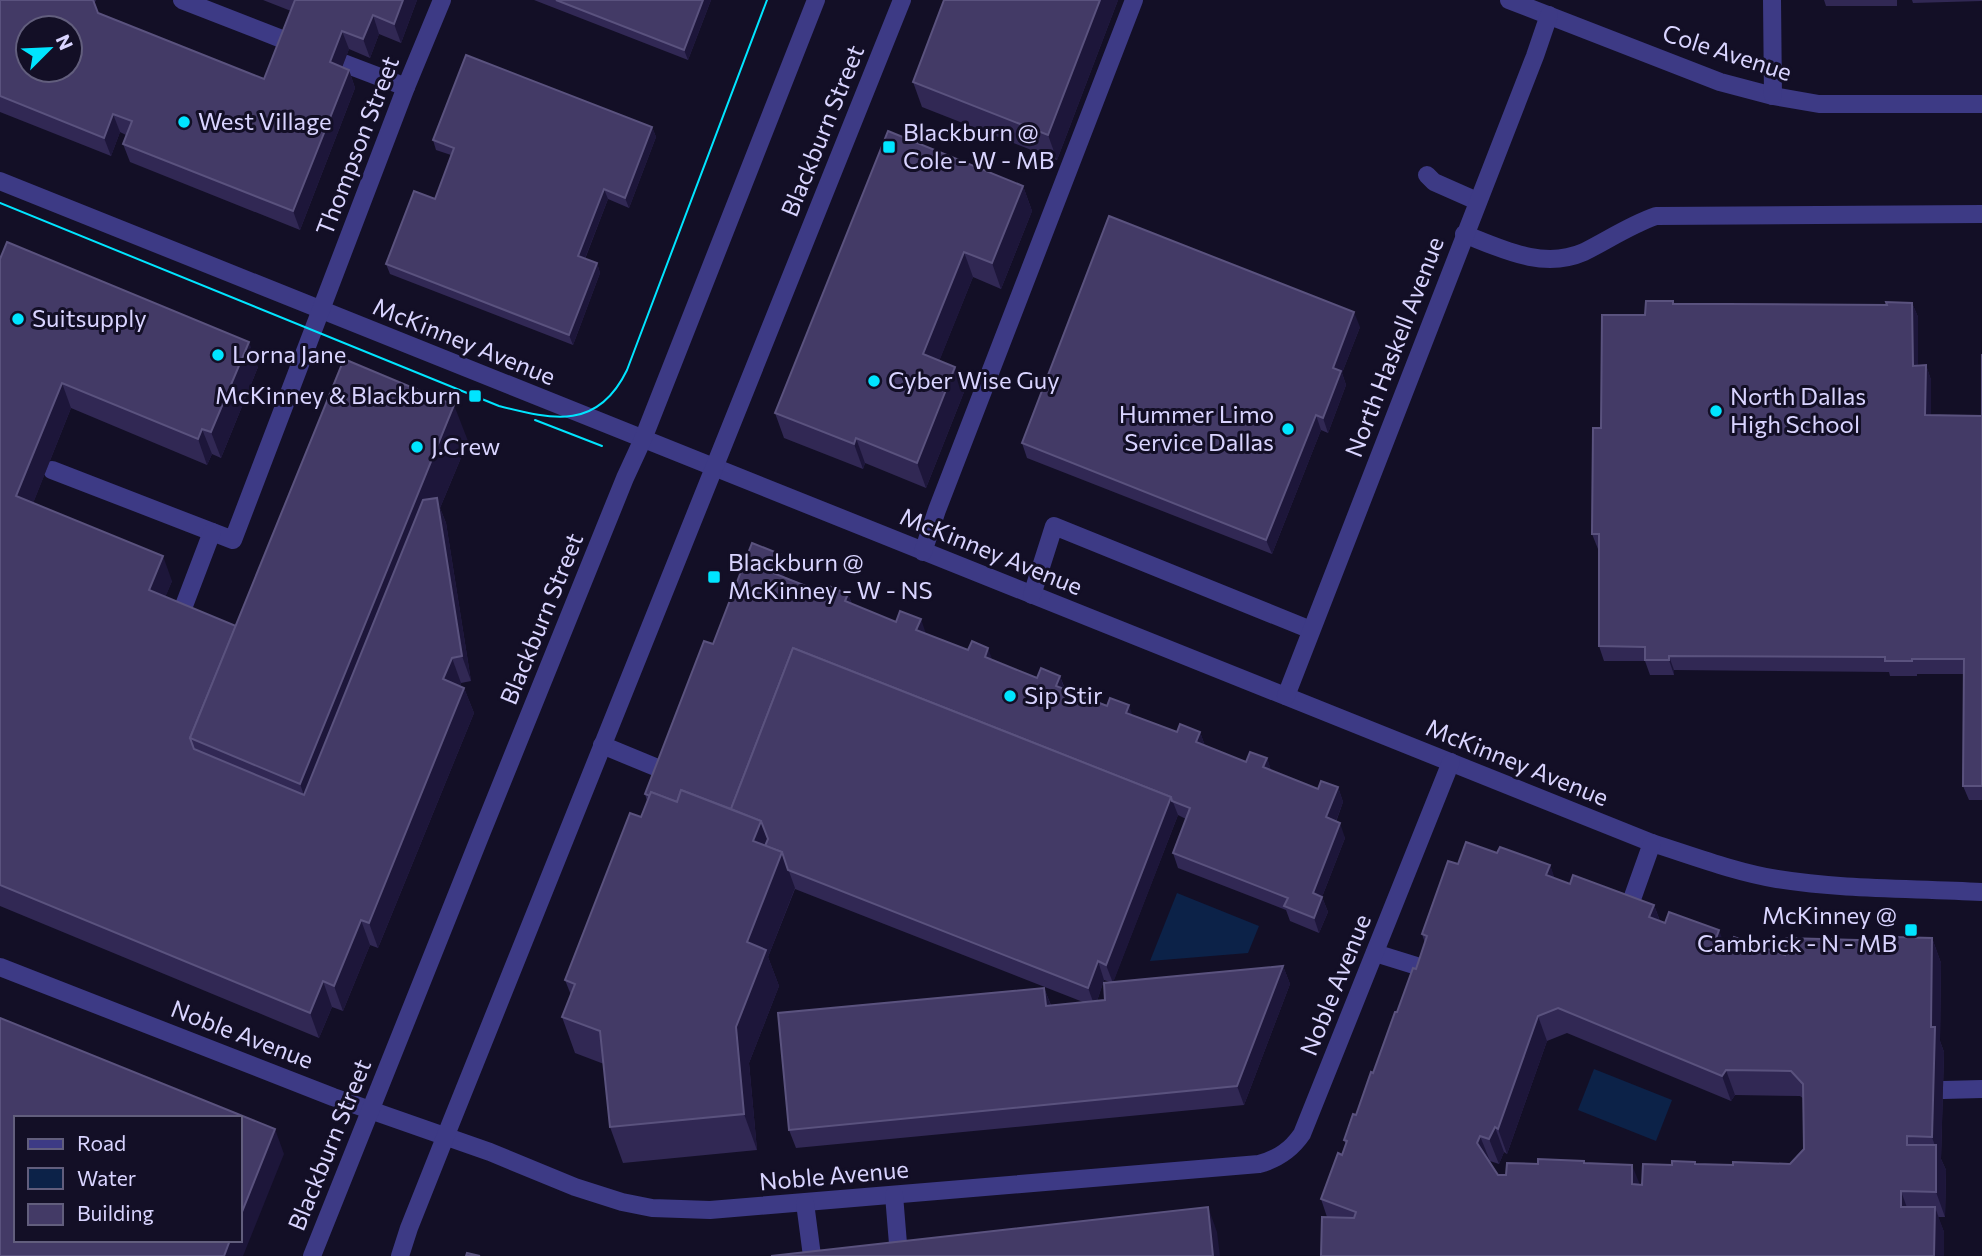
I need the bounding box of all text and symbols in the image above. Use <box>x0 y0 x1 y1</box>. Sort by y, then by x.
north arrow <box>14 14 84 84</box>
street label: Cole Avenue <box>1659 17 1796 86</box>
text: N <box>52 31 78 53</box>
street label: Blackburn Street <box>774 40 869 220</box>
street label: Thompson Street <box>309 52 404 239</box>
place label: West Village <box>198 106 332 135</box>
marker: West Village <box>176 114 192 130</box>
place label: Blackburn @ Cole - W - MB <box>903 117 1054 174</box>
marker: Blackburn @ Cole - W - MB <box>881 139 897 155</box>
street label: North Haskell Avenue <box>1338 232 1449 461</box>
street label: McKinney Avenue <box>369 291 560 390</box>
place label: Suitsupply <box>32 303 147 332</box>
marker: Suitsupply <box>10 311 26 327</box>
place label: Lorna Jane <box>232 339 347 368</box>
marker: Lorna Jane <box>210 347 226 363</box>
place label: Cyber Wise Guy <box>888 365 1060 394</box>
marker: Cyber Wise Guy <box>866 373 882 389</box>
place label: McKinney & Blackburn <box>215 380 461 409</box>
place label: North Dallas High School <box>1730 381 1866 438</box>
marker: McKinney & Blackburn <box>467 388 483 404</box>
place label: Hummer Limo Service Dallas <box>1119 399 1274 456</box>
marker: North Dallas High School <box>1708 403 1724 419</box>
marker: Hummer Limo Service Dallas <box>1280 421 1296 437</box>
place label: J.Crew <box>431 431 500 460</box>
marker: J.Crew <box>409 439 425 455</box>
street label: McKinney Avenue <box>896 501 1087 600</box>
street label: Blackburn Street <box>493 528 588 708</box>
place label: Blackburn @ McKinney - W - NS <box>728 547 933 604</box>
marker: Blackburn @ McKinney - W - NS <box>706 569 722 585</box>
place label: Sip Stir <box>1024 680 1103 709</box>
marker: Sip Stir <box>1002 688 1018 704</box>
street label: McKinney Avenue <box>1422 712 1613 811</box>
place label: McKinney @ Cambrick - N - MB <box>1697 900 1897 957</box>
street label: Noble Avenue <box>1293 909 1376 1059</box>
marker: McKinney @ Cambrick - N - MB <box>1903 922 1919 938</box>
street label: Noble Avenue <box>167 993 318 1074</box>
street label: Blackburn Street <box>281 1054 376 1234</box>
legend <box>14 1116 242 1242</box>
text: Road <box>77 1130 126 1155</box>
street label: Noble Avenue <box>758 1154 910 1195</box>
text: Water <box>77 1165 136 1190</box>
text: Building <box>77 1200 154 1225</box>

